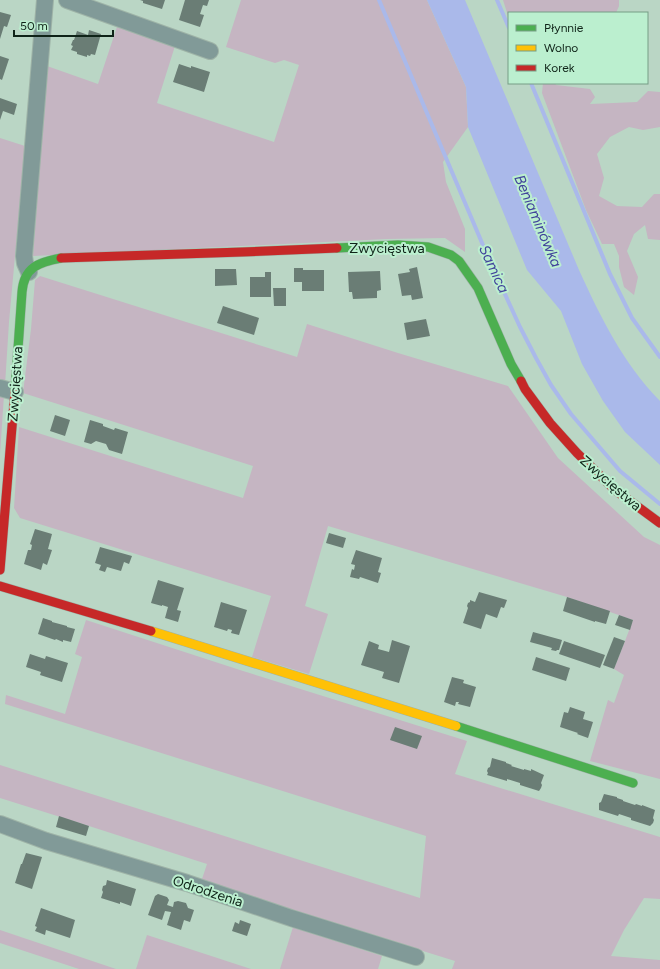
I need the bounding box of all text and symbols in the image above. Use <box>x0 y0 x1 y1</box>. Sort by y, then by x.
scale bar <box>14 12 113 38</box>
legend <box>508 12 648 84</box>
text: 50 m <box>20 19 48 33</box>
text: Płynnie <box>544 21 584 35</box>
text: Wolno <box>544 41 578 55</box>
text: Korek <box>544 61 575 75</box>
water label: Beniaminówka <box>510 172 566 270</box>
street label: Zwycięstwa <box>349 240 425 257</box>
water label: Samica <box>475 242 513 296</box>
street label: Zwycięstwa <box>4 346 27 422</box>
street label: Zwycięstwa <box>577 452 645 515</box>
street label: Odrodzenia <box>171 872 245 911</box>

